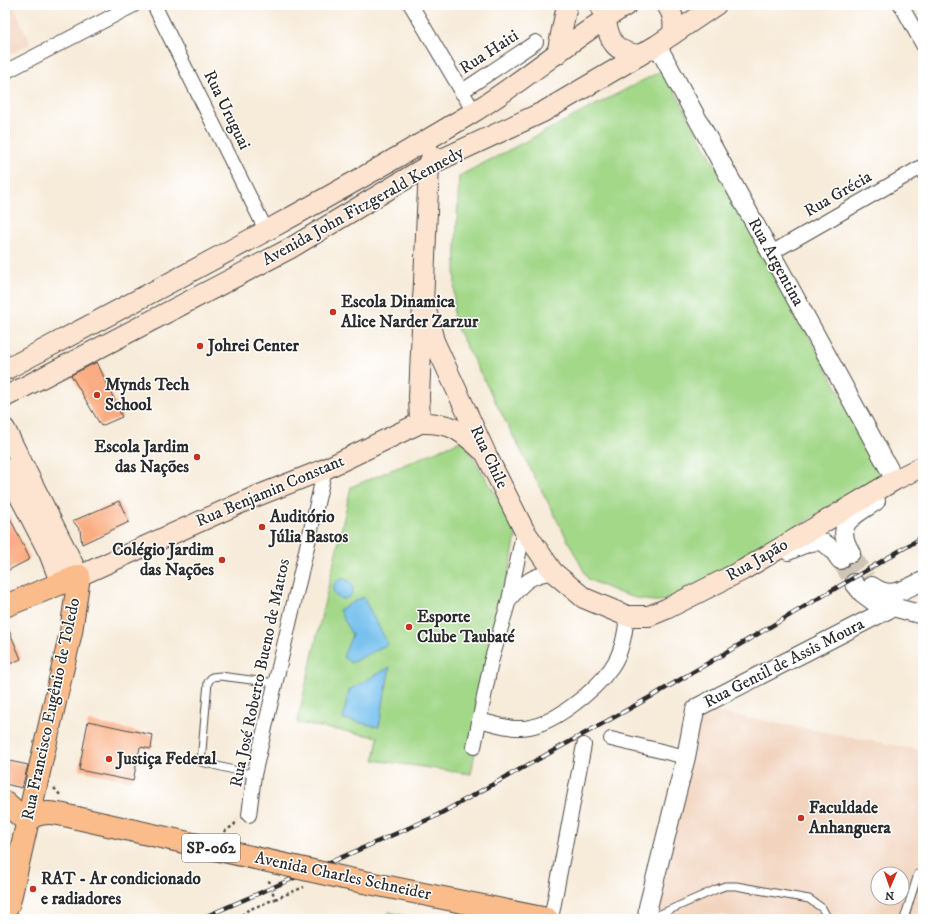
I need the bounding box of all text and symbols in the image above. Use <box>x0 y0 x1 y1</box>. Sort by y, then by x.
street label: Rua Haiti <box>455 25 523 79</box>
street label: Rua Uruguai <box>198 67 256 153</box>
street label: Avenida John Fitzgerald Kennedy <box>258 141 469 271</box>
street label: Rua Grécia <box>800 165 876 222</box>
street label: Rua Argentina <box>743 214 810 311</box>
place label: Escola Dinamica Alice Narder Zarzur <box>340 291 479 333</box>
marker: Escola Dinamica Alice Narder Zarzur <box>328 307 338 317</box>
place label: Johrei Center <box>206 335 300 357</box>
marker: Johrei Center <box>195 341 205 351</box>
place label: Mynds Tech School <box>105 374 189 416</box>
marker: Mynds Tech School <box>92 390 102 400</box>
street label: Rua Chile <box>465 422 513 492</box>
place label: Escola Jardim das Nações <box>94 436 189 478</box>
street label: Rua Benjamin Constant <box>192 450 348 532</box>
marker: Escola Jardim das Nações <box>192 452 202 462</box>
place label: Auditório Júlia Bastos <box>268 506 348 548</box>
marker: Auditório Júlia Bastos <box>257 522 267 532</box>
street label: Rua Japão <box>722 533 792 587</box>
place label: Colégio Jardim das Nações <box>112 539 214 581</box>
marker: Colégio Jardim das Nações <box>217 555 227 565</box>
street label: Rua José Roberto Bueno de Mattos <box>225 556 295 789</box>
street label: Rua Francisco Eugênio de Toledo <box>17 596 85 822</box>
place label: Esporte Clube Taubaté <box>417 606 516 648</box>
street label: Rua Gentil de Assis Moura <box>700 613 869 713</box>
marker: Esporte Clube Taubaté <box>404 622 414 632</box>
place label: Justiça Federal <box>115 748 217 770</box>
marker: Justiça Federal <box>104 754 114 764</box>
place label: Faculdade Anhanguera <box>808 797 892 839</box>
marker: Faculdade Anhanguera <box>796 813 806 823</box>
road number: SP-062 <box>182 834 240 862</box>
street label: Avenida Charles Schneider <box>253 847 434 906</box>
north arrow <box>870 866 910 906</box>
place label: RAT - Ar condicionado e radiadores <box>41 868 201 910</box>
marker: RAT - Ar condicionado e radiadores <box>28 884 38 894</box>
text: N <box>885 888 894 902</box>

